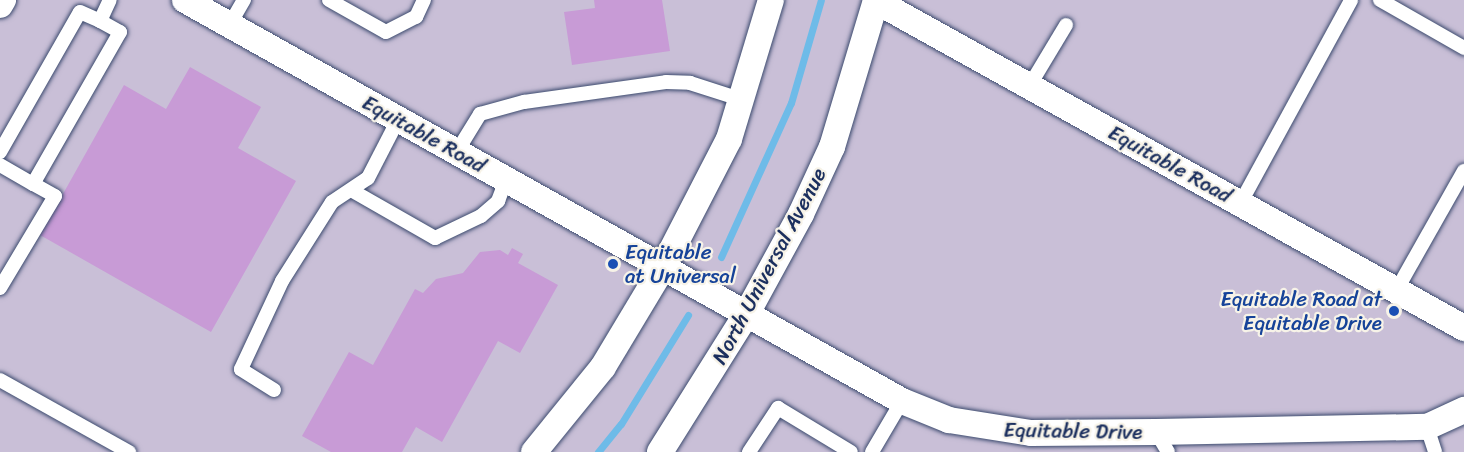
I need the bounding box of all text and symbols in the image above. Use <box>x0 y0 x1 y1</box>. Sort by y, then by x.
street label: Equitable Road <box>358 90 490 178</box>
street label: Equitable Road <box>1104 120 1236 208</box>
street label: North Universal Avenue <box>707 164 831 368</box>
place label: Equitable at Universal <box>625 239 737 289</box>
marker: Equitable at Universal <box>606 257 620 271</box>
place label: Equitable Road at Equitable Drive <box>1220 286 1382 336</box>
marker: Equitable Road at Equitable Drive <box>1387 304 1401 318</box>
street label: Equitable Drive <box>1003 417 1143 445</box>

